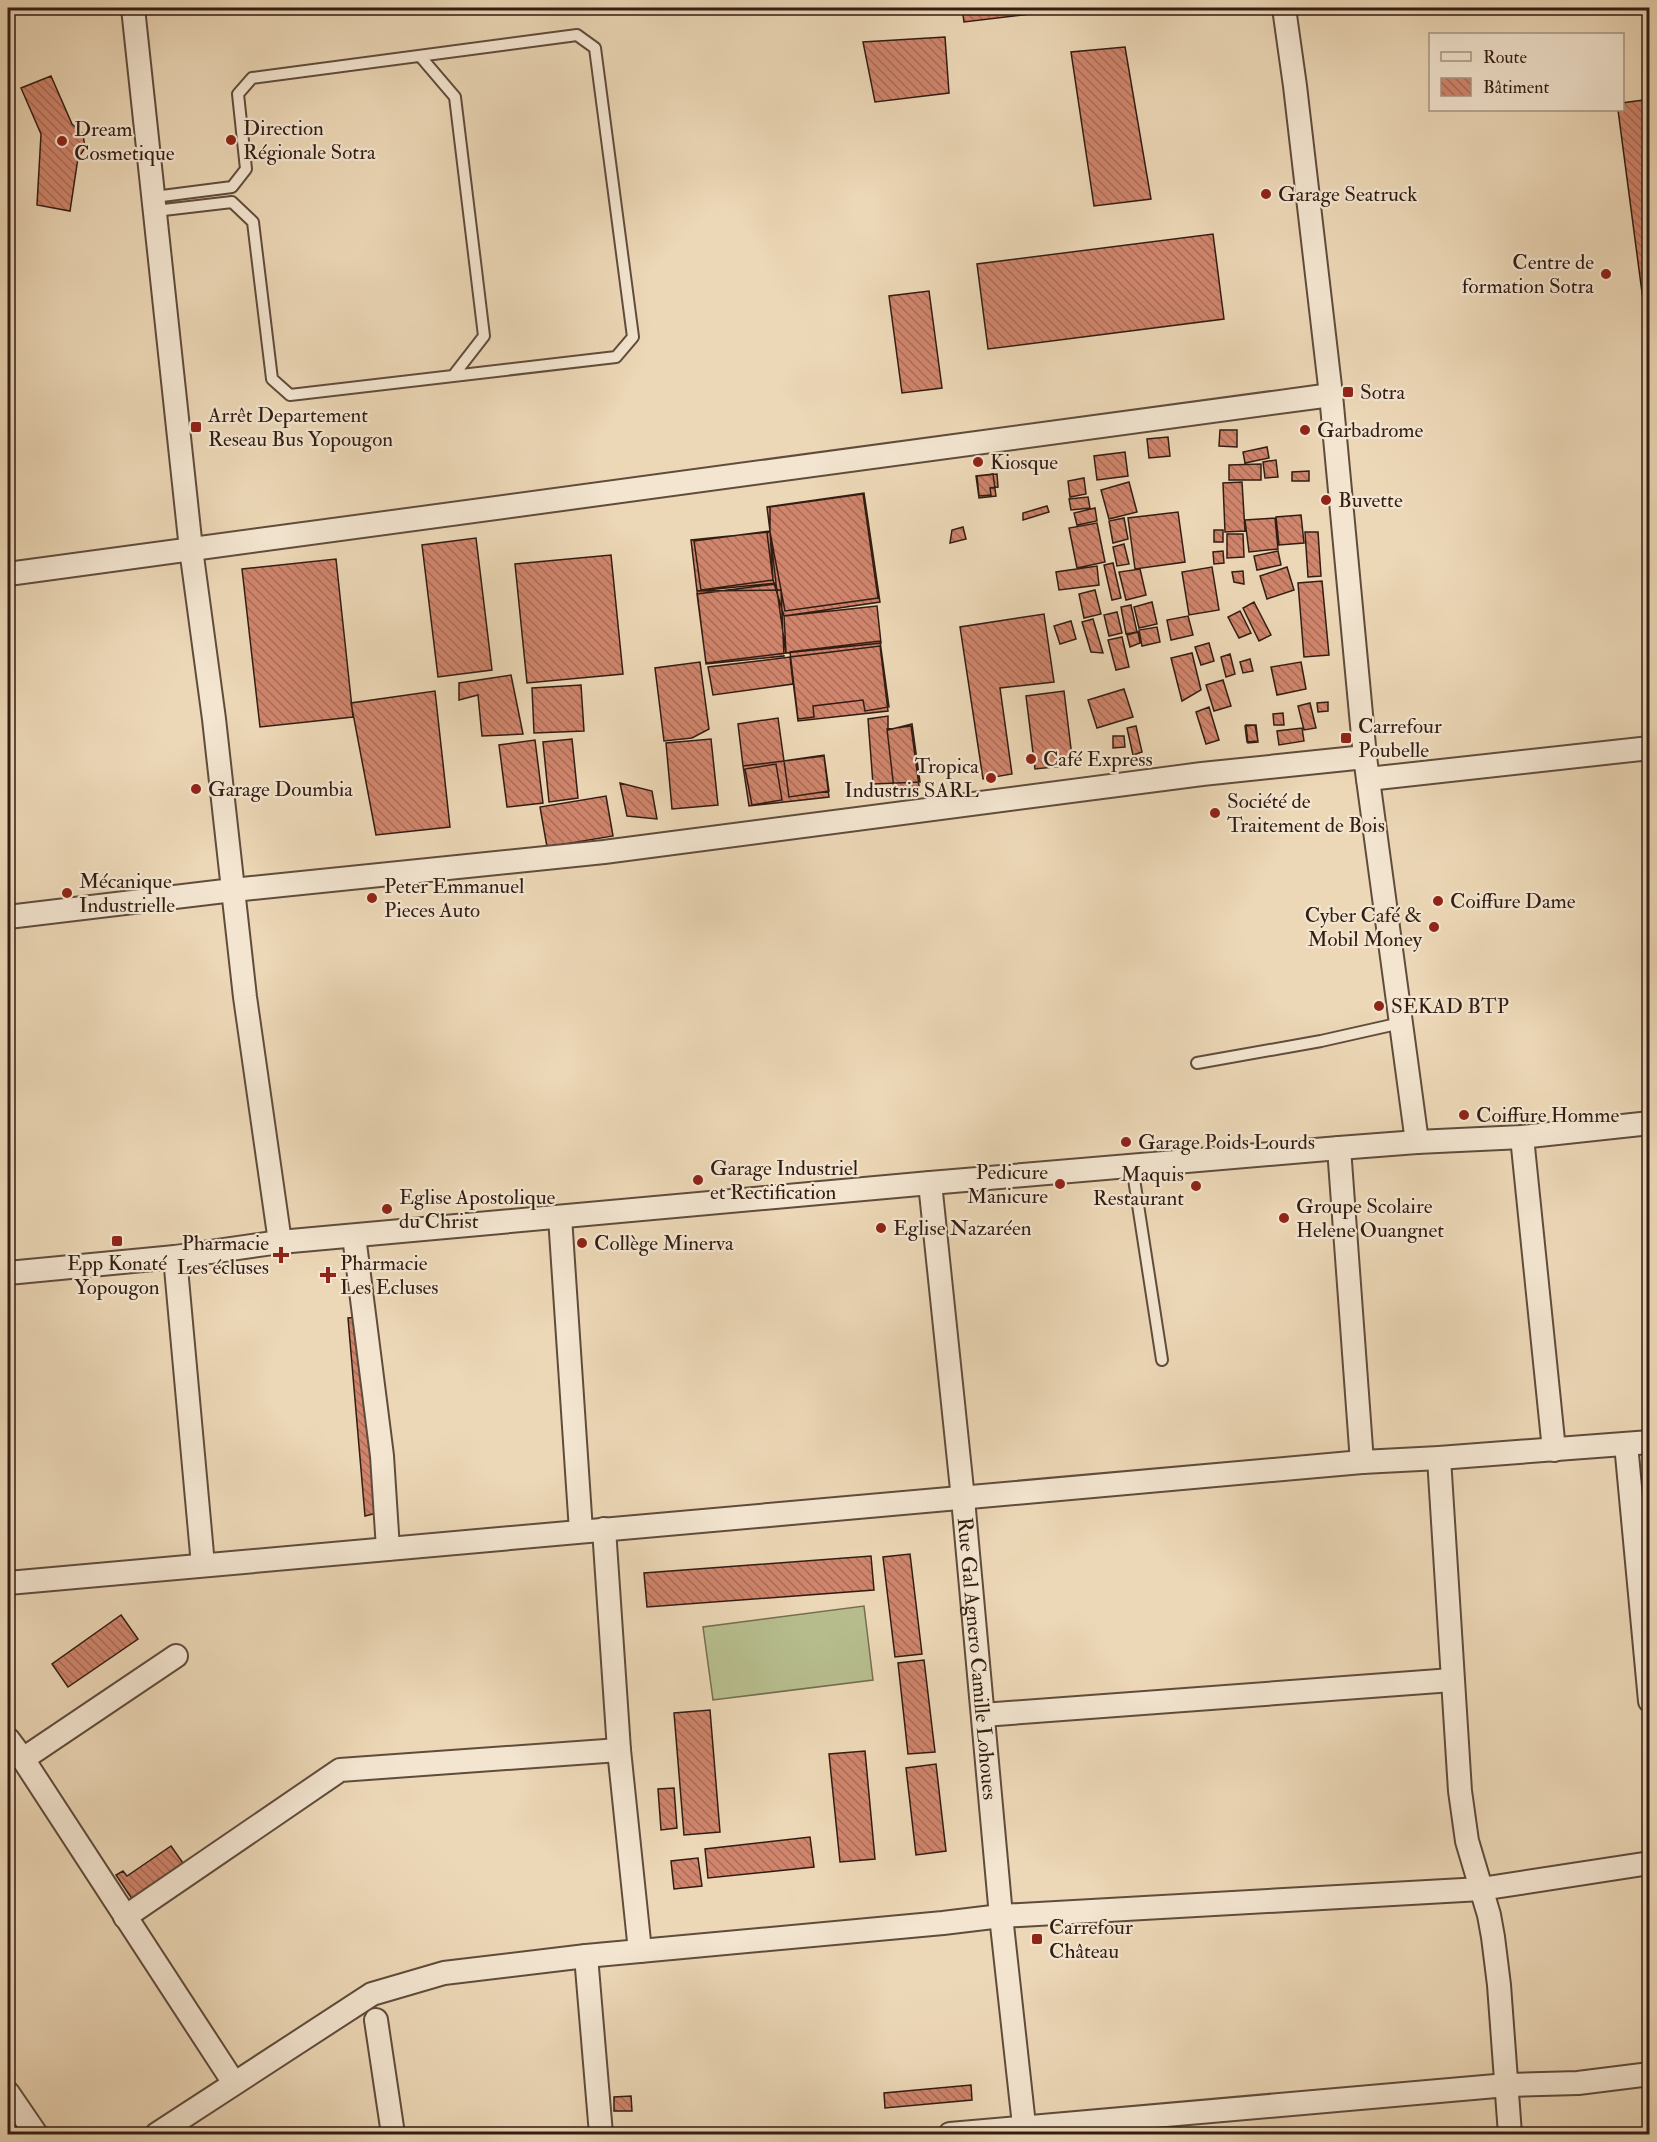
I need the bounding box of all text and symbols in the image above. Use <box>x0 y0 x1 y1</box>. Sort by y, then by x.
legend <box>1429 33 1624 111</box>
text: Route <box>1483 46 1527 69</box>
text: Bâtiment <box>1483 76 1549 99</box>
place label: Direction Régionale Sotra <box>243 115 376 166</box>
place label: Dream Cosmetique <box>74 116 175 167</box>
marker: Direction Régionale Sotra <box>224 133 238 147</box>
marker: Dream Cosmetique <box>55 134 69 148</box>
place label: Garage Seatruck <box>1278 181 1417 208</box>
marker: Garage Seatruck <box>1259 187 1273 201</box>
place label: Centre de formation Sotra <box>1462 249 1594 300</box>
marker: Centre de formation Sotra <box>1599 267 1613 281</box>
place label: Sotra <box>1360 379 1405 406</box>
marker: Sotra <box>1341 385 1355 399</box>
place label: Arrêt Departement Reseau Bus Yopougon <box>207 402 393 453</box>
place label: Garbadrome <box>1317 417 1423 444</box>
marker: Arrêt Departement Reseau Bus Yopougon <box>189 420 203 434</box>
marker: Garbadrome <box>1298 423 1312 437</box>
place label: Kiosque <box>990 449 1058 476</box>
marker: Kiosque <box>971 455 985 469</box>
place label: Buvette <box>1338 487 1403 514</box>
marker: Buvette <box>1319 493 1333 507</box>
place label: Carrefour Poubelle <box>1358 713 1442 764</box>
marker: Carrefour Poubelle <box>1339 731 1353 745</box>
place label: Café Express <box>1043 746 1153 773</box>
marker: Café Express <box>1024 752 1038 766</box>
place label: Tropica Industris SARL <box>844 753 979 804</box>
marker: Tropica Industris SARL <box>984 771 998 785</box>
place label: Garage Doumbia <box>208 776 353 803</box>
marker: Garage Doumbia <box>189 782 203 796</box>
place label: Société de Traitement de Bois <box>1227 788 1385 839</box>
marker: Société de Traitement de Bois <box>1208 806 1222 820</box>
place label: Mécanique Industrielle <box>79 868 175 919</box>
place label: Peter Emmanuel Pieces Auto <box>384 873 525 924</box>
marker: Mécanique Industrielle <box>60 886 74 900</box>
place label: Coiffure Dame <box>1450 888 1576 915</box>
marker: Peter Emmanuel Pieces Auto <box>365 891 379 905</box>
marker: Coiffure Dame <box>1431 894 1445 908</box>
place label: Cyber Café & Mobil Money <box>1305 902 1423 953</box>
marker: Cyber Café & Mobil Money <box>1427 920 1441 934</box>
place label: SEKAD BTP <box>1391 993 1509 1020</box>
marker: SEKAD BTP <box>1372 999 1386 1013</box>
place label: Coiffure Homme <box>1476 1102 1619 1129</box>
marker: Coiffure Homme <box>1457 1108 1471 1122</box>
place label: Garage Poids Lourds <box>1138 1129 1315 1156</box>
marker: Garage Poids Lourds <box>1119 1135 1133 1149</box>
place label: Garage Industriel et Rectification <box>710 1155 859 1206</box>
place label: Pedicure Manicure <box>967 1159 1048 1210</box>
place label: Maquis Restaurant <box>1093 1161 1184 1212</box>
marker: Garage Industriel et Rectification <box>691 1173 705 1187</box>
marker: Pedicure Manicure <box>1053 1177 1067 1191</box>
marker: Maquis Restaurant <box>1189 1179 1203 1193</box>
place label: Eglise Apostolique du Christ <box>399 1184 556 1235</box>
place label: Groupe Scolaire Helene Ouangnet <box>1296 1193 1444 1244</box>
marker: Eglise Apostolique du Christ <box>380 1202 394 1216</box>
marker: Groupe Scolaire Helene Ouangnet <box>1277 1211 1291 1225</box>
place label: Eglise Nazaréen <box>893 1215 1032 1242</box>
marker: Eglise Nazaréen <box>874 1221 888 1235</box>
place label: Pharmacie Les écluses <box>177 1230 269 1281</box>
place label: Collège Minerva <box>594 1230 734 1257</box>
marker: Epp Konaté Yopougon <box>110 1234 124 1248</box>
marker: Collège Minerva <box>575 1236 589 1250</box>
marker: Pharmacie Les écluses <box>274 1248 288 1262</box>
place label: Epp Konaté Yopougon <box>67 1250 167 1301</box>
place label: Pharmacie Les Ecluses <box>340 1250 439 1301</box>
marker: Pharmacie Les Ecluses <box>321 1268 335 1282</box>
street label: Rue Gal Agnero Camille Lohoues <box>951 1516 1003 1801</box>
place label: Carrefour Château <box>1049 1914 1133 1965</box>
marker: Carrefour Château <box>1030 1932 1044 1946</box>

